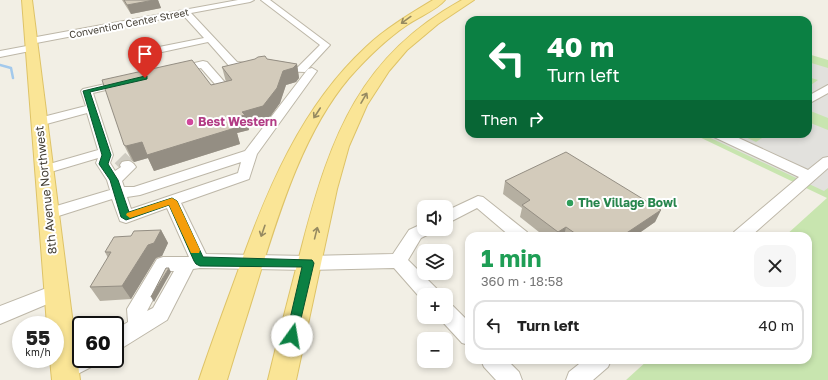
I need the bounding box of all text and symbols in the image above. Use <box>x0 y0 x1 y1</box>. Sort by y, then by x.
street label: Convention Center Street <box>68 5 190 41</box>
one-way arrow <box>401 16 412 24</box>
text: 40 m <box>547 30 614 63</box>
icon: left <box>481 32 533 84</box>
pin <box>128 37 162 78</box>
icon: arrive <box>134 43 156 65</box>
text: Turn left <box>547 64 620 86</box>
one-way arrow <box>361 92 369 104</box>
one-way arrow <box>313 107 321 118</box>
icon: right <box>525 108 547 130</box>
text: Then <box>481 110 517 128</box>
place label: Best Western <box>198 114 277 129</box>
marker: Best Western <box>185 117 195 127</box>
street label: 8th Avenue Northwest <box>31 125 60 255</box>
place label: The Village Bowl <box>578 195 677 210</box>
marker: The Village Bowl <box>565 198 575 208</box>
map controls <box>417 200 453 368</box>
button: sound <box>417 200 453 236</box>
one-way arrow <box>259 225 267 237</box>
one-way arrow <box>313 227 320 240</box>
text: 1 min <box>481 243 541 272</box>
button: layers <box>417 244 453 280</box>
button: close <box>754 245 796 287</box>
text: 360 m · 18:58 <box>481 273 563 289</box>
button: + <box>417 288 453 324</box>
icon: left <box>483 314 505 336</box>
position arrow <box>271 315 313 357</box>
speed limit sign: 60 <box>72 316 124 368</box>
text: Turn left <box>517 316 579 334</box>
text: 40 m <box>759 316 794 334</box>
text: 55 <box>26 325 50 349</box>
button: − <box>417 332 453 368</box>
text: km/h <box>25 346 51 358</box>

